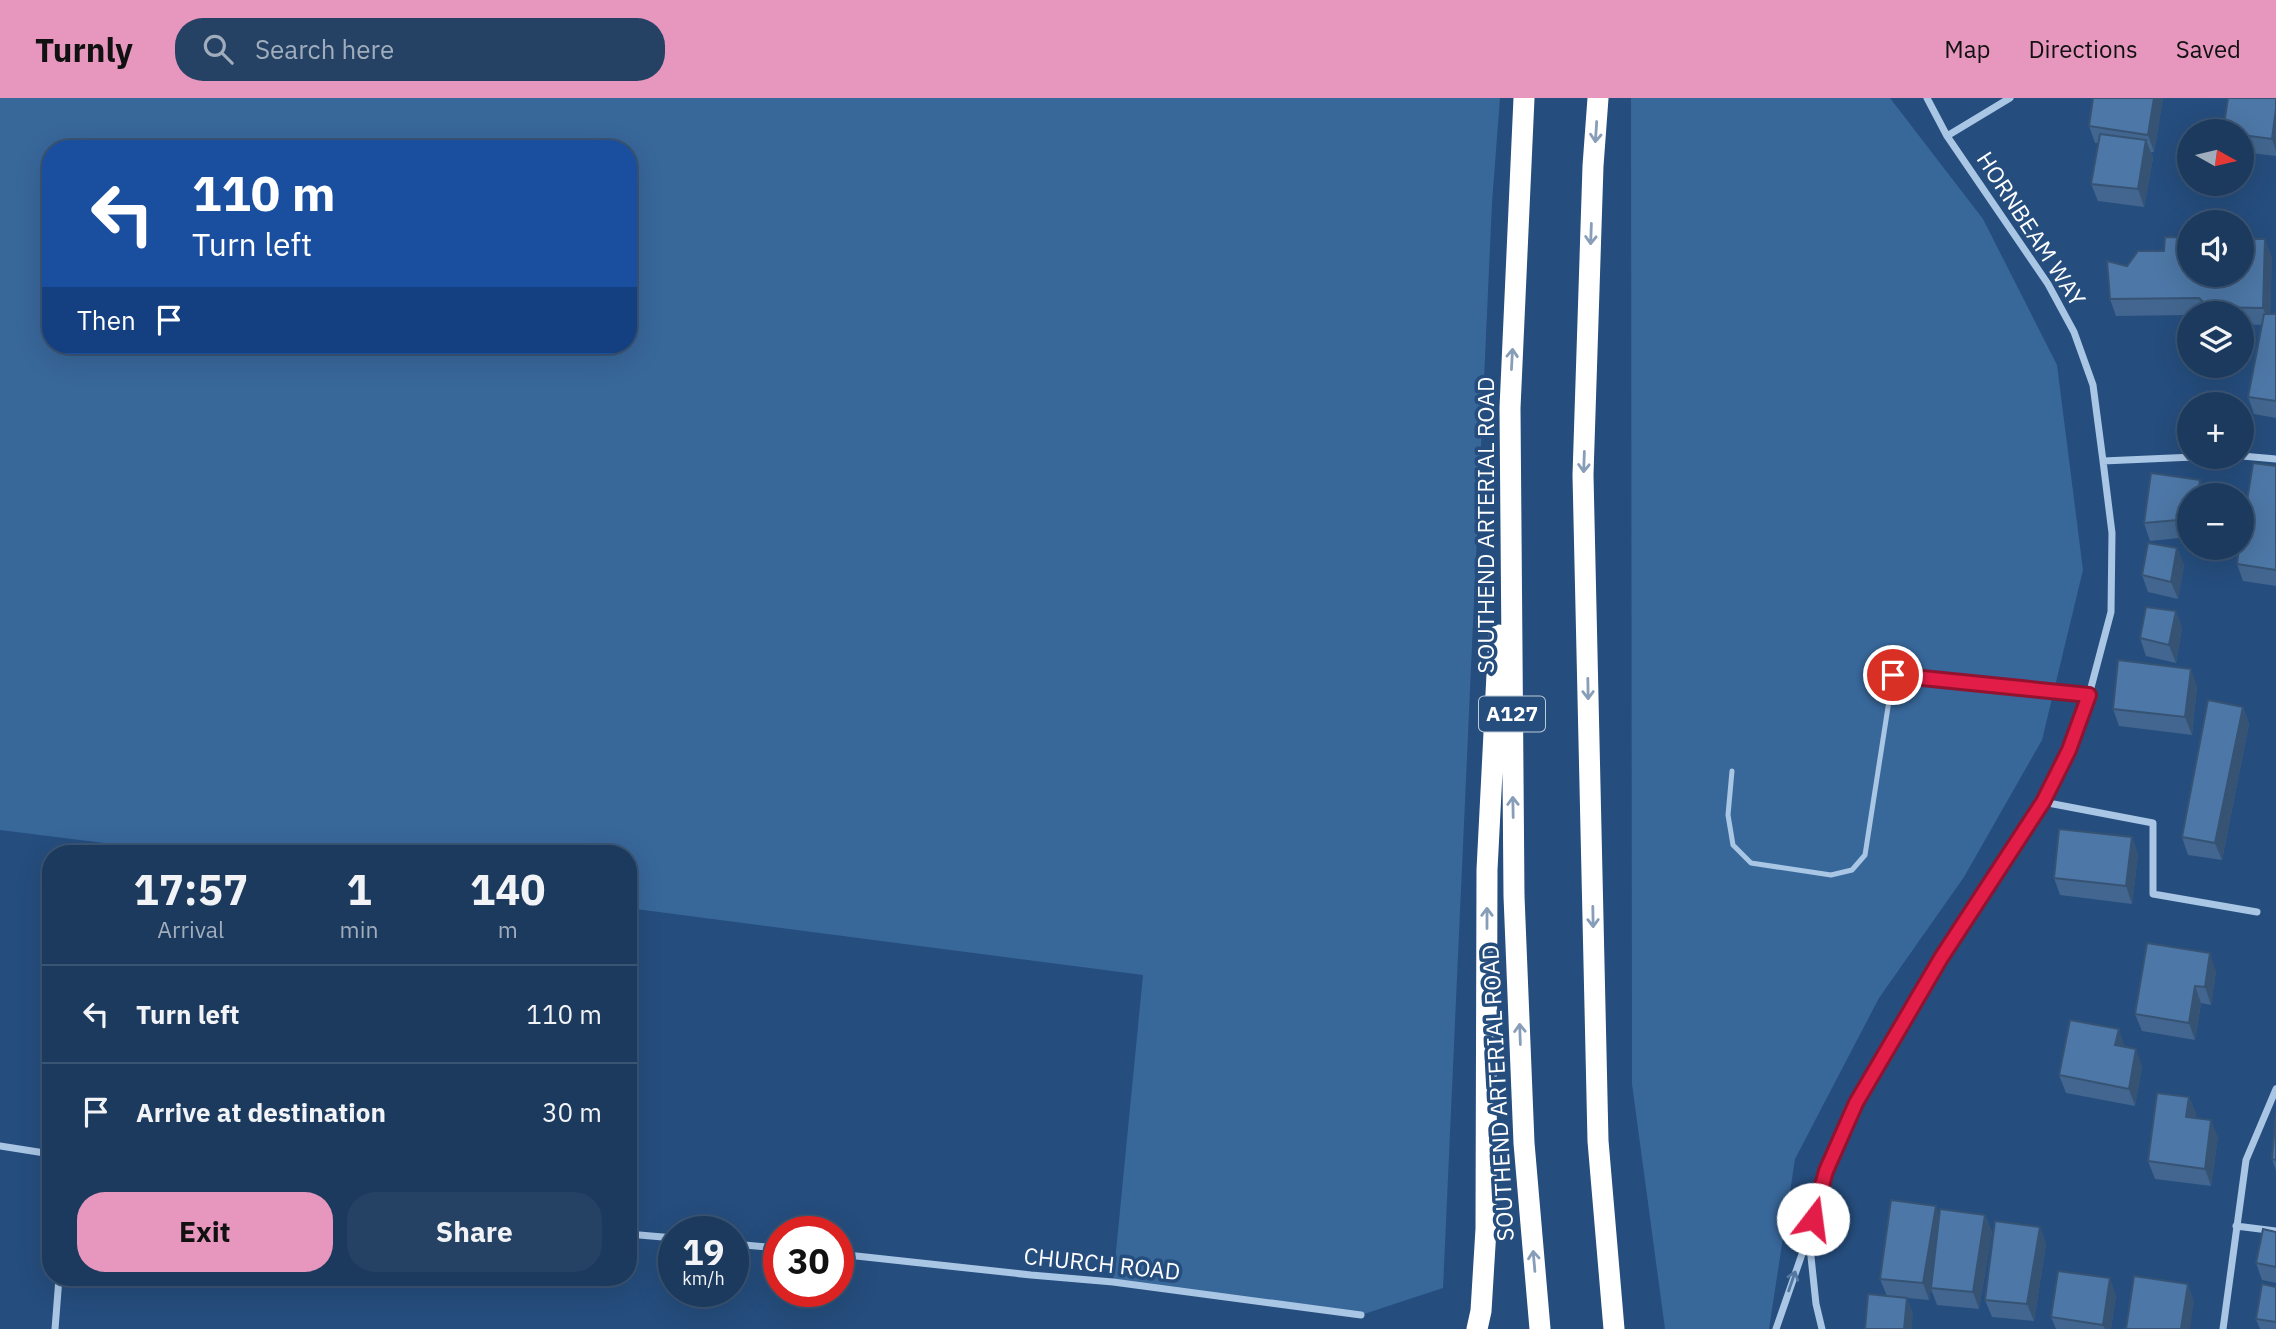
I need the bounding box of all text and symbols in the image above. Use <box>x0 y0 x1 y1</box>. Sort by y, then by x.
search box <box>175 18 665 81</box>
text: Turnly <box>35 28 133 71</box>
icon: search <box>199 30 237 68</box>
text: Search here <box>255 32 394 66</box>
text: Map <box>1944 33 1990 65</box>
text: Directions <box>2028 33 2138 65</box>
text: Saved <box>2176 33 2241 65</box>
north arrow <box>2177 119 2254 196</box>
map controls <box>2177 119 2254 560</box>
one-way arrow <box>1589 120 1602 143</box>
street label: HORNBEAM WAY <box>1971 146 2093 312</box>
text: 110 m <box>192 161 336 224</box>
icon: left <box>77 168 168 259</box>
button: sound <box>2177 210 2254 287</box>
text: Turn left <box>192 223 312 265</box>
one-way arrow <box>1584 223 1598 246</box>
icon: arrive <box>150 301 188 339</box>
button: layers <box>2177 301 2254 378</box>
text: Then <box>77 303 136 337</box>
one-way arrow <box>1506 348 1519 370</box>
street label: SOUTHEND ARTERIAL ROAD <box>1470 377 1500 673</box>
button: + <box>2177 392 2254 469</box>
one-way arrow <box>1577 450 1591 473</box>
button: − <box>2177 483 2254 560</box>
pin <box>1863 645 1923 705</box>
icon: arrive <box>1874 656 1912 694</box>
one-way arrow <box>1581 677 1595 700</box>
road number: A127 <box>1479 696 1545 732</box>
one-way arrow <box>1506 795 1520 818</box>
text: 17:57 <box>133 862 248 917</box>
text: 1 <box>346 862 372 917</box>
text: 140 <box>470 862 546 917</box>
one-way arrow <box>1586 905 1600 928</box>
one-way arrow <box>1480 907 1494 930</box>
text: Arrival <box>157 914 224 944</box>
text: min <box>340 914 378 944</box>
text: m <box>498 914 518 944</box>
street label: SOUTHEND ARTERIAL ROAD <box>1474 944 1520 1242</box>
icon: left <box>77 995 115 1033</box>
text: Turn left <box>136 997 239 1031</box>
text: 110 m <box>526 997 602 1031</box>
one-way arrow <box>1513 1023 1526 1046</box>
icon: arrive <box>77 1093 115 1131</box>
text: Arrive at destination <box>136 1095 386 1129</box>
text: 30 m <box>542 1095 602 1129</box>
position arrow <box>1776 1182 1850 1256</box>
button: Exit <box>77 1192 333 1272</box>
button: Share <box>347 1192 602 1272</box>
speed limit sign: 30 <box>763 1216 854 1307</box>
text: 19 <box>682 1229 725 1275</box>
street label: CHURCH ROAD <box>1022 1240 1182 1286</box>
one-way arrow <box>1527 1250 1540 1273</box>
text: km/h <box>682 1267 725 1290</box>
one-way arrow <box>1787 1271 1799 1293</box>

